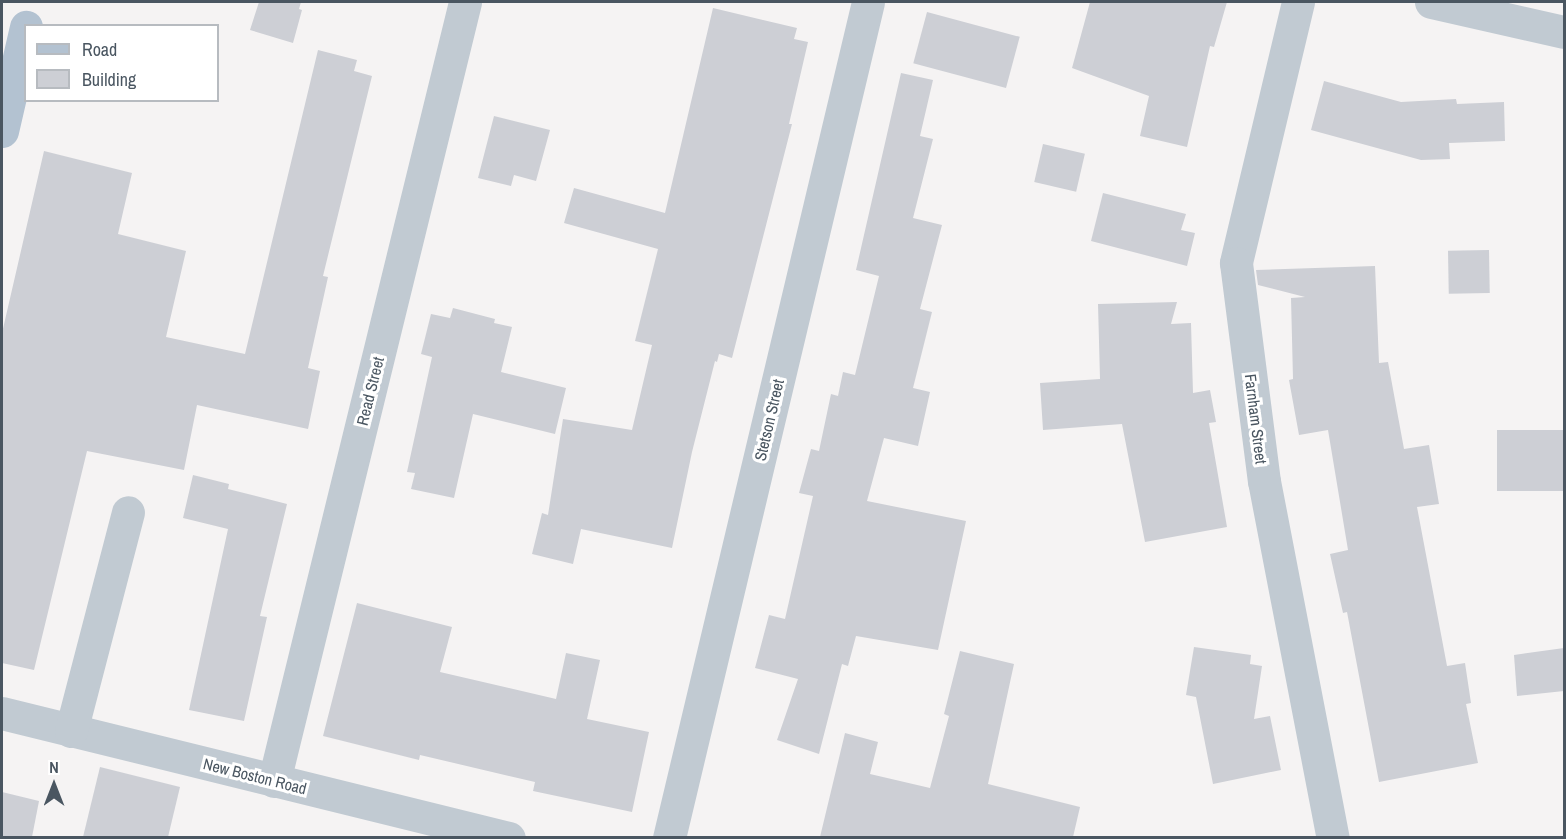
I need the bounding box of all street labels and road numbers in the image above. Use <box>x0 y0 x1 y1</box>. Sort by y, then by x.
street label: Read Street <box>352 355 388 427</box>
street label: Farnham Street <box>1241 373 1271 465</box>
street label: Stetson Street <box>750 377 788 463</box>
street label: New Boston Road <box>201 754 309 798</box>

